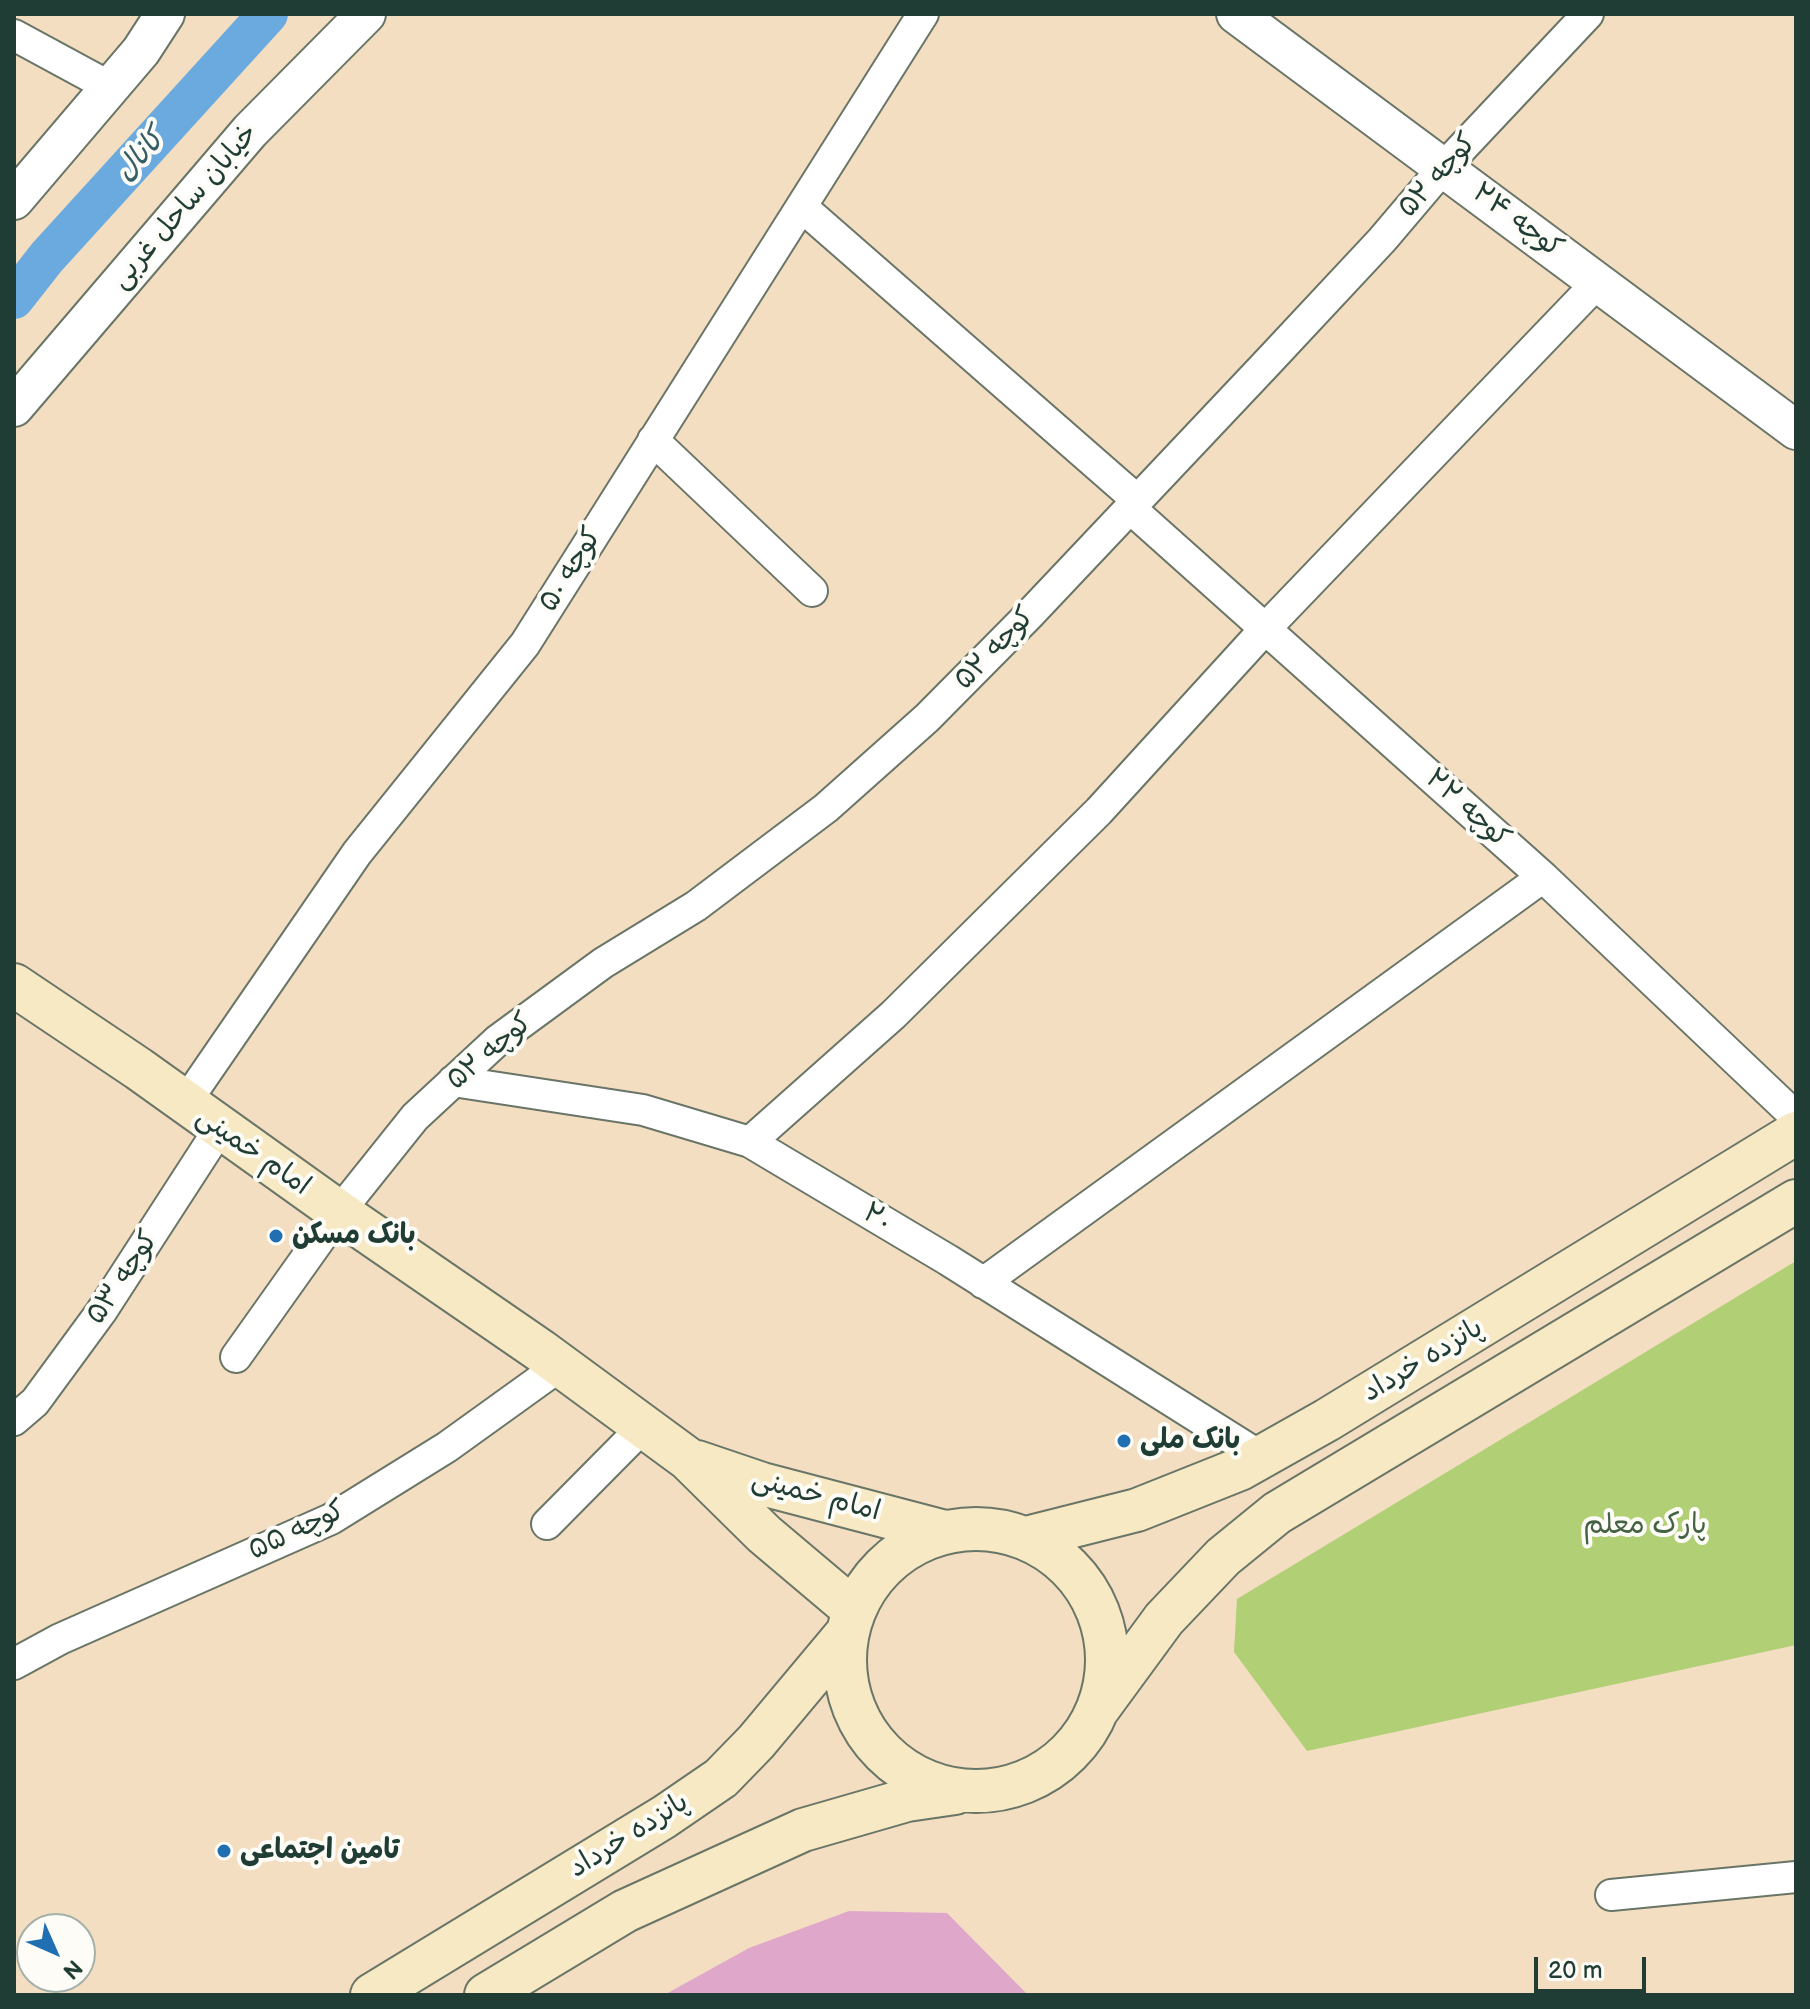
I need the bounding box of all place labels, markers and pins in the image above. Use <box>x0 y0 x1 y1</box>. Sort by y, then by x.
place label: بانک مسکن <box>292 1219 416 1253</box>
marker: بانک مسکن <box>267 1227 285 1245</box>
place label: بانک ملی <box>1140 1424 1240 1458</box>
marker: بانک ملی <box>1115 1432 1133 1450</box>
place label: تامین اجتماعی <box>240 1834 399 1868</box>
marker: تامین اجتماعی <box>215 1842 233 1860</box>

